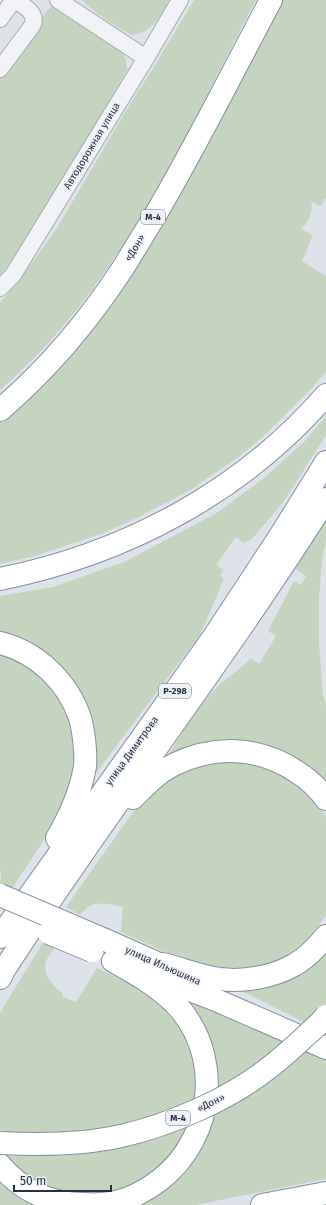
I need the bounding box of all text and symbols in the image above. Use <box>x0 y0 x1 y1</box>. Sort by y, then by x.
street label: Автодорожная улица <box>61 101 123 191</box>
road number: М-4 <box>141 210 165 224</box>
street label: «Дон» <box>122 232 148 264</box>
road number: Р-298 <box>159 684 191 698</box>
street label: улица Димитрова <box>103 714 161 788</box>
street label: улица Ильюшина <box>123 944 203 988</box>
street label: «Дон» <box>195 1091 227 1115</box>
road number: М-4 <box>166 1111 190 1125</box>
scale bar <box>14 1167 111 1193</box>
text: 50 m <box>20 1174 46 1188</box>

